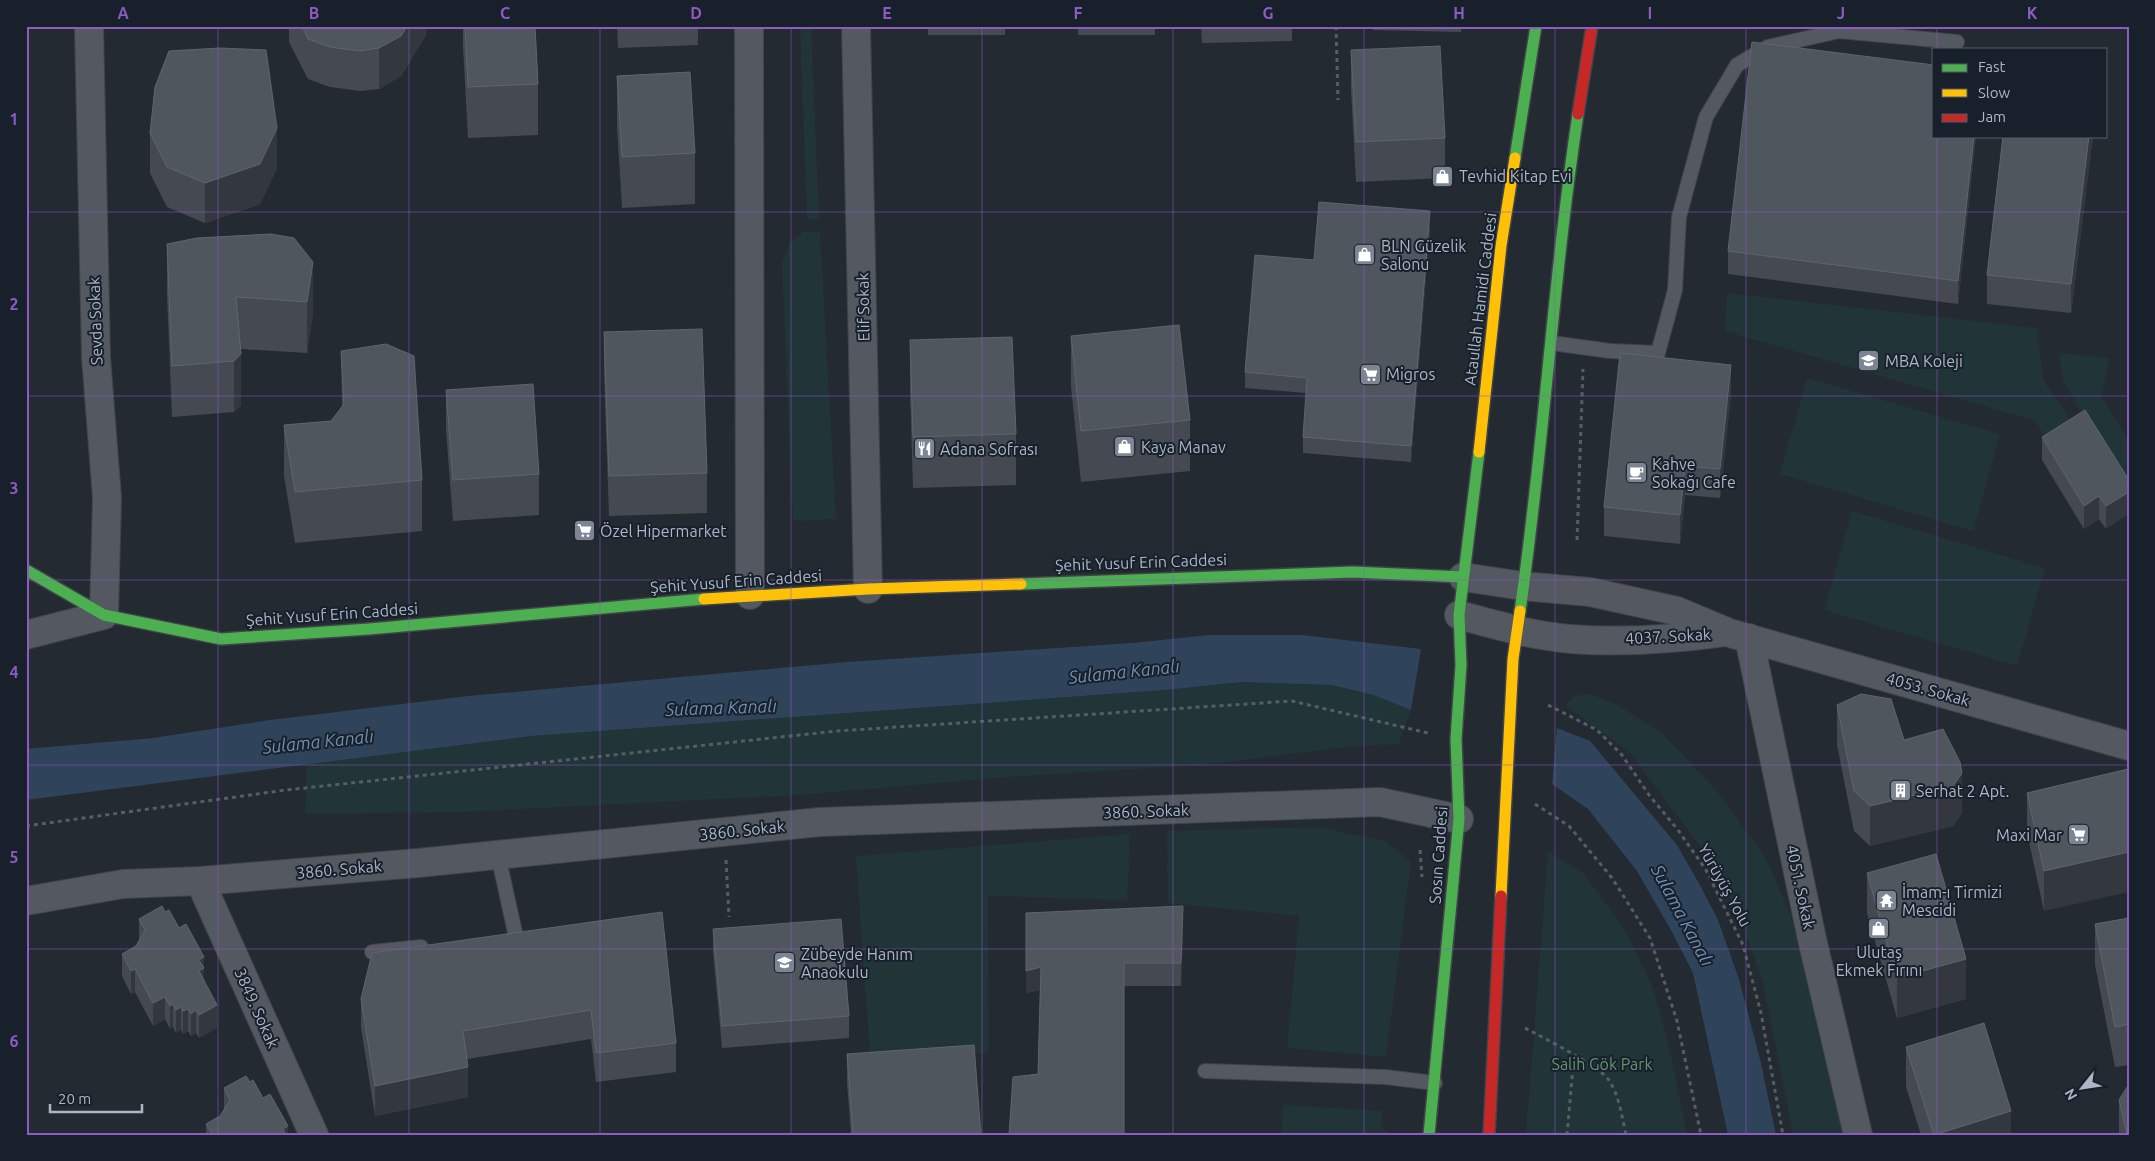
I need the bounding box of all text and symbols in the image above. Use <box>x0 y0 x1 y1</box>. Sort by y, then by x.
text: A <box>117 4 129 22</box>
text: B <box>309 4 319 22</box>
text: C <box>500 4 510 22</box>
text: D <box>690 4 702 22</box>
text: E <box>882 4 892 22</box>
text: F <box>1074 4 1083 22</box>
text: G <box>1262 4 1274 22</box>
text: H <box>1453 4 1465 22</box>
text: I <box>1648 4 1652 22</box>
text: J <box>1837 4 1845 22</box>
text: K <box>2027 4 2038 22</box>
legend <box>1932 48 2108 138</box>
text: Fast <box>1978 58 2006 75</box>
text: Slow <box>1978 84 2011 101</box>
text: Jam <box>1978 108 2006 125</box>
text: 1 <box>9 110 19 128</box>
shop icon: Tevhid Kitap Evi <box>1431 164 1455 188</box>
place label: Tevhid Kitap Evi <box>1459 167 1572 185</box>
street label: Ataullah Hamidi Caddesi <box>1460 212 1500 386</box>
place label: BLN Güzelik Salonu <box>1381 237 1466 273</box>
shop icon: BLN Güzelik Salonu <box>1353 243 1377 267</box>
street label: Elif Sokak <box>853 272 873 342</box>
street label: Sevda Sokak <box>84 277 106 365</box>
text: 2 <box>9 295 19 313</box>
school or university icon: MBA Koleji <box>1857 349 1881 373</box>
place label: MBA Koleji <box>1885 352 1963 370</box>
supermarket icon: Migros <box>1358 362 1382 386</box>
place label: Migros <box>1386 365 1435 383</box>
shop icon: Kaya Manav <box>1113 435 1137 459</box>
restaurant icon: Adana Sofrası <box>912 437 936 461</box>
place label: Kaya Manav <box>1141 438 1226 456</box>
place label: Adana Sofrası <box>940 440 1038 458</box>
place label: Kahve Sokağı Cafe <box>1652 455 1736 491</box>
cafe icon: Kahve Sokağı Cafe <box>1624 461 1648 485</box>
text: 3 <box>9 479 19 497</box>
supermarket icon: Özel Hipermarket <box>572 519 596 543</box>
place label: Özel Hipermarket <box>600 522 727 540</box>
street label: Şehit Yusuf Erin Caddesi <box>1055 550 1227 574</box>
street label: Şehit Yusuf Erin Caddesi <box>649 566 823 596</box>
street label: Şehit Yusuf Erin Caddesi <box>245 599 419 629</box>
street label: 4037. Sokak <box>1625 625 1711 647</box>
water label: Sulama Kanalı <box>1066 655 1181 687</box>
text: 4 <box>9 663 19 681</box>
street label: 4053. Sokak <box>1884 669 1972 709</box>
water label: Sulama Kanalı <box>664 695 778 719</box>
water label: Sulama Kanalı <box>260 725 375 757</box>
building icon: Serhat 2 Apt. <box>1888 779 1912 803</box>
place label: Serhat 2 Apt. <box>1916 782 2009 800</box>
street label: 3860. Sokak <box>1103 801 1189 821</box>
street label: Sosın Caddesi <box>1426 806 1450 904</box>
street label: 3860. Sokak <box>698 817 786 843</box>
supermarket icon: Maxi Mar <box>2066 823 2090 847</box>
place label: Maxi Mar <box>1996 826 2062 844</box>
street label: Yürüyüş Yolu <box>1695 840 1755 930</box>
street label: 4051. Sokak <box>1783 843 1819 931</box>
text: 5 <box>9 848 19 866</box>
street label: 3860. Sokak <box>295 856 383 882</box>
water label: Sulama Kanalı <box>1647 860 1718 969</box>
place label: İmam-ı Tirmizi Mescidi <box>1902 883 2002 919</box>
temple icon: İmam-ı Tirmizi Mescidi <box>1874 889 1898 913</box>
shop icon: Ulutaş Ekmek Fırını <box>1867 916 1891 940</box>
place label: Ulutaş Ekmek Fırını <box>1836 943 1922 979</box>
place label: Zübeyde Hanım Anaokulu <box>801 945 913 981</box>
school or university icon: Zübeyde Hanım Anaokulu <box>773 951 797 975</box>
street label: 3849. Sokak <box>231 965 283 1051</box>
text: 6 <box>9 1032 19 1050</box>
park label: Salih Gök Park <box>1551 1055 1653 1073</box>
north arrow <box>2058 1064 2108 1114</box>
scale bar <box>50 1081 142 1113</box>
text: N <box>2061 1086 2080 1103</box>
text: 20 m <box>58 1090 91 1107</box>

